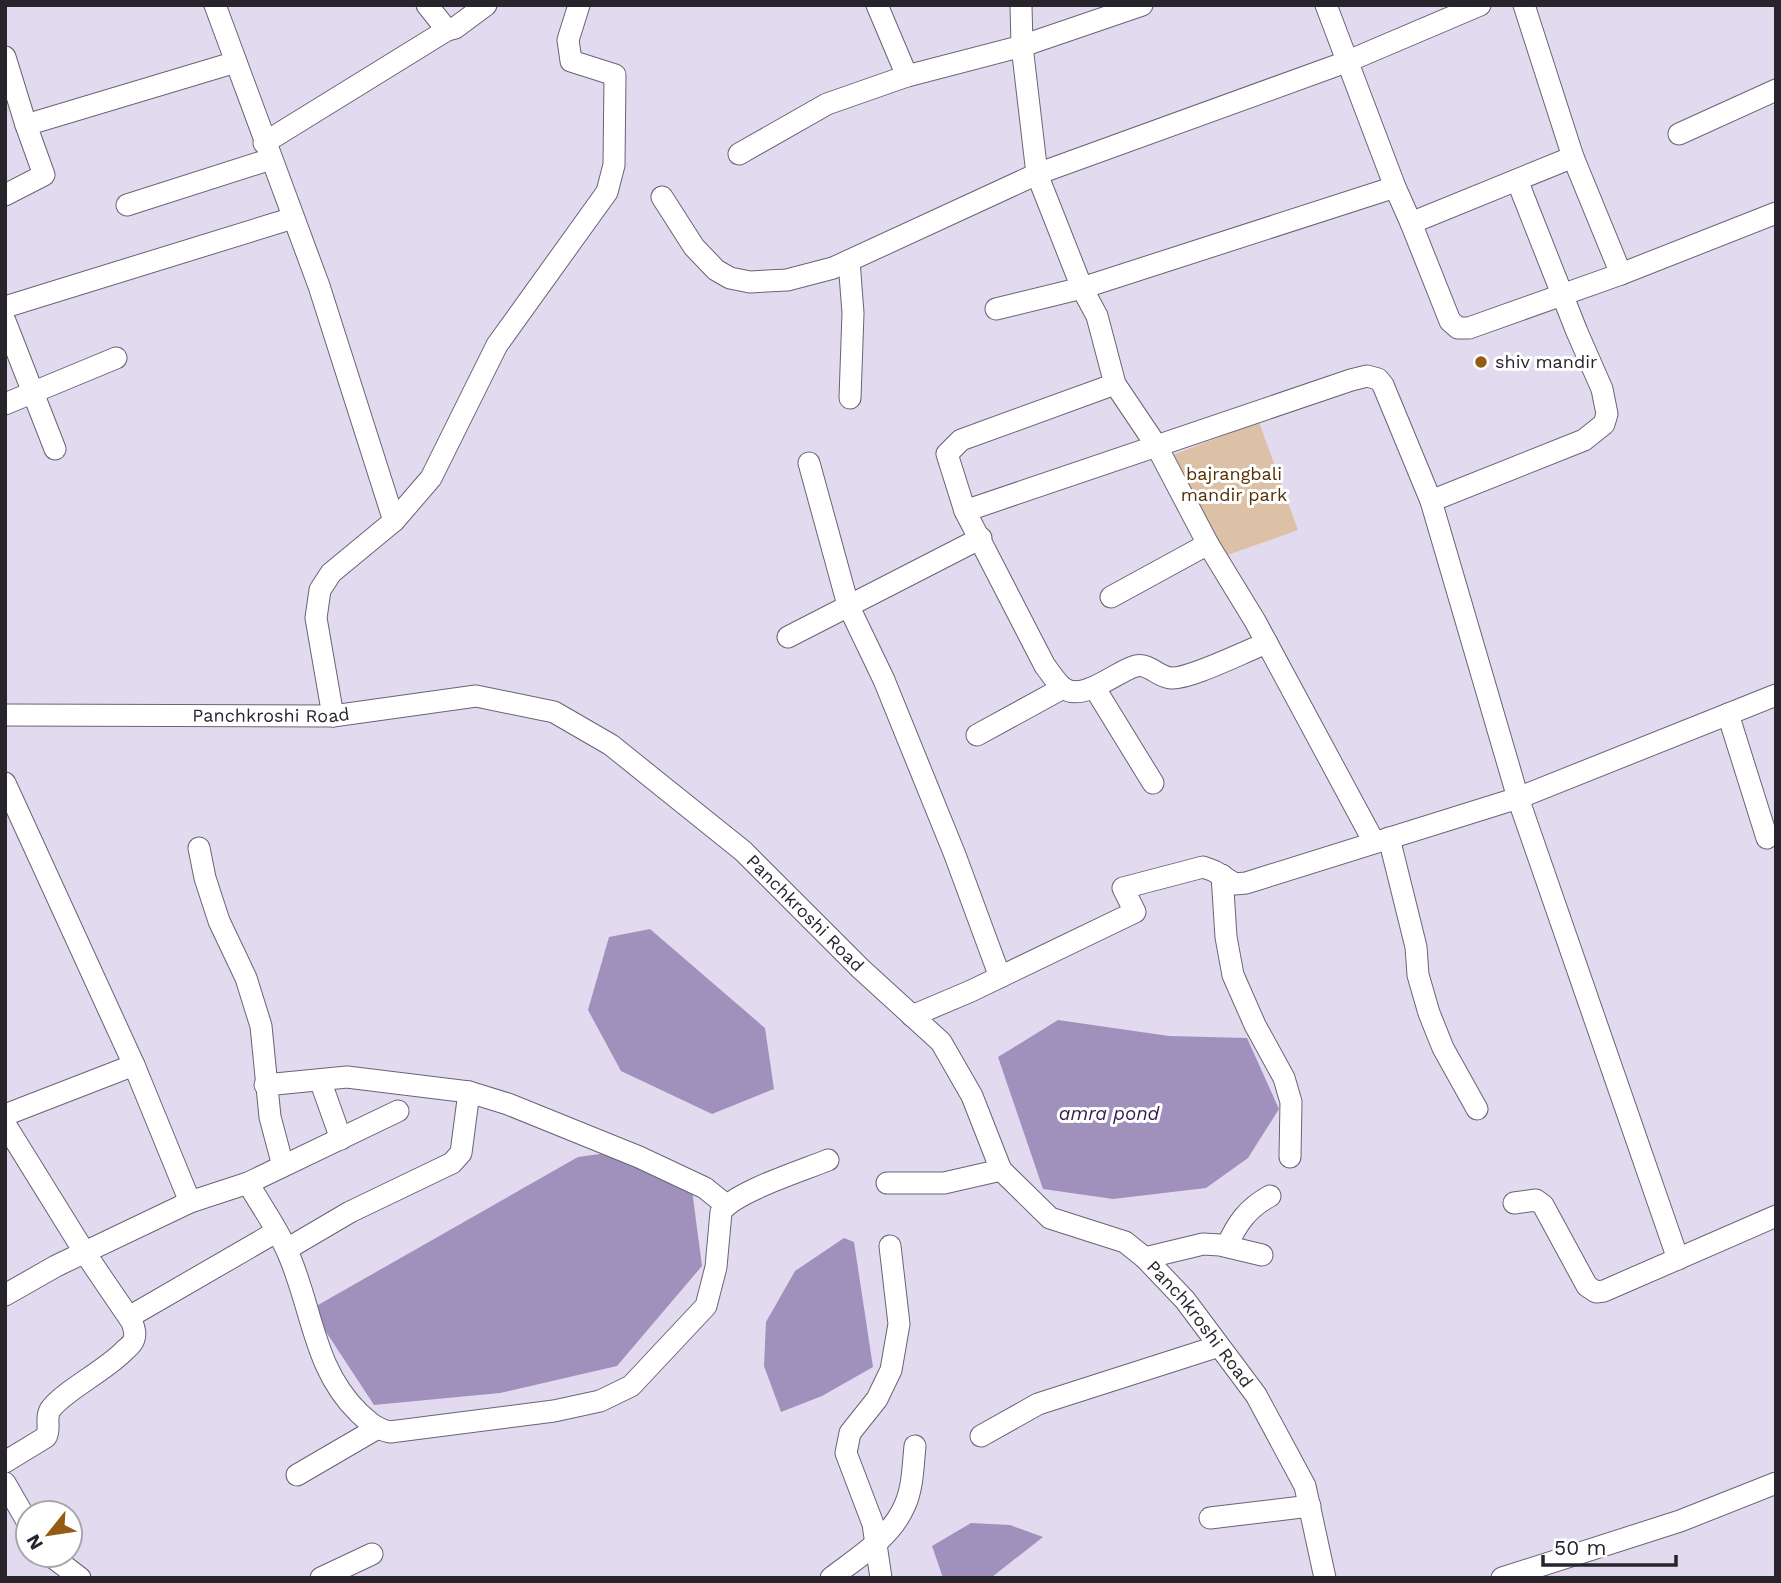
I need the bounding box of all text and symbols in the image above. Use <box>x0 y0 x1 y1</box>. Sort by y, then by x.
place label: shiv mandir <box>1495 351 1597 372</box>
marker: shiv mandir <box>1473 354 1489 370</box>
park label: bajrangbali mandir park <box>1181 463 1287 505</box>
street label: Panchkroshi Road <box>192 703 351 727</box>
street label: Panchkroshi Road <box>742 850 868 976</box>
water label: amra pond <box>1059 1102 1161 1125</box>
street label: Panchkroshi Road <box>1143 1256 1258 1391</box>
north arrow <box>14 1499 84 1569</box>
scale bar <box>1543 1524 1676 1568</box>
text: N <box>21 1530 48 1554</box>
text: 50 m <box>1554 1535 1606 1560</box>

